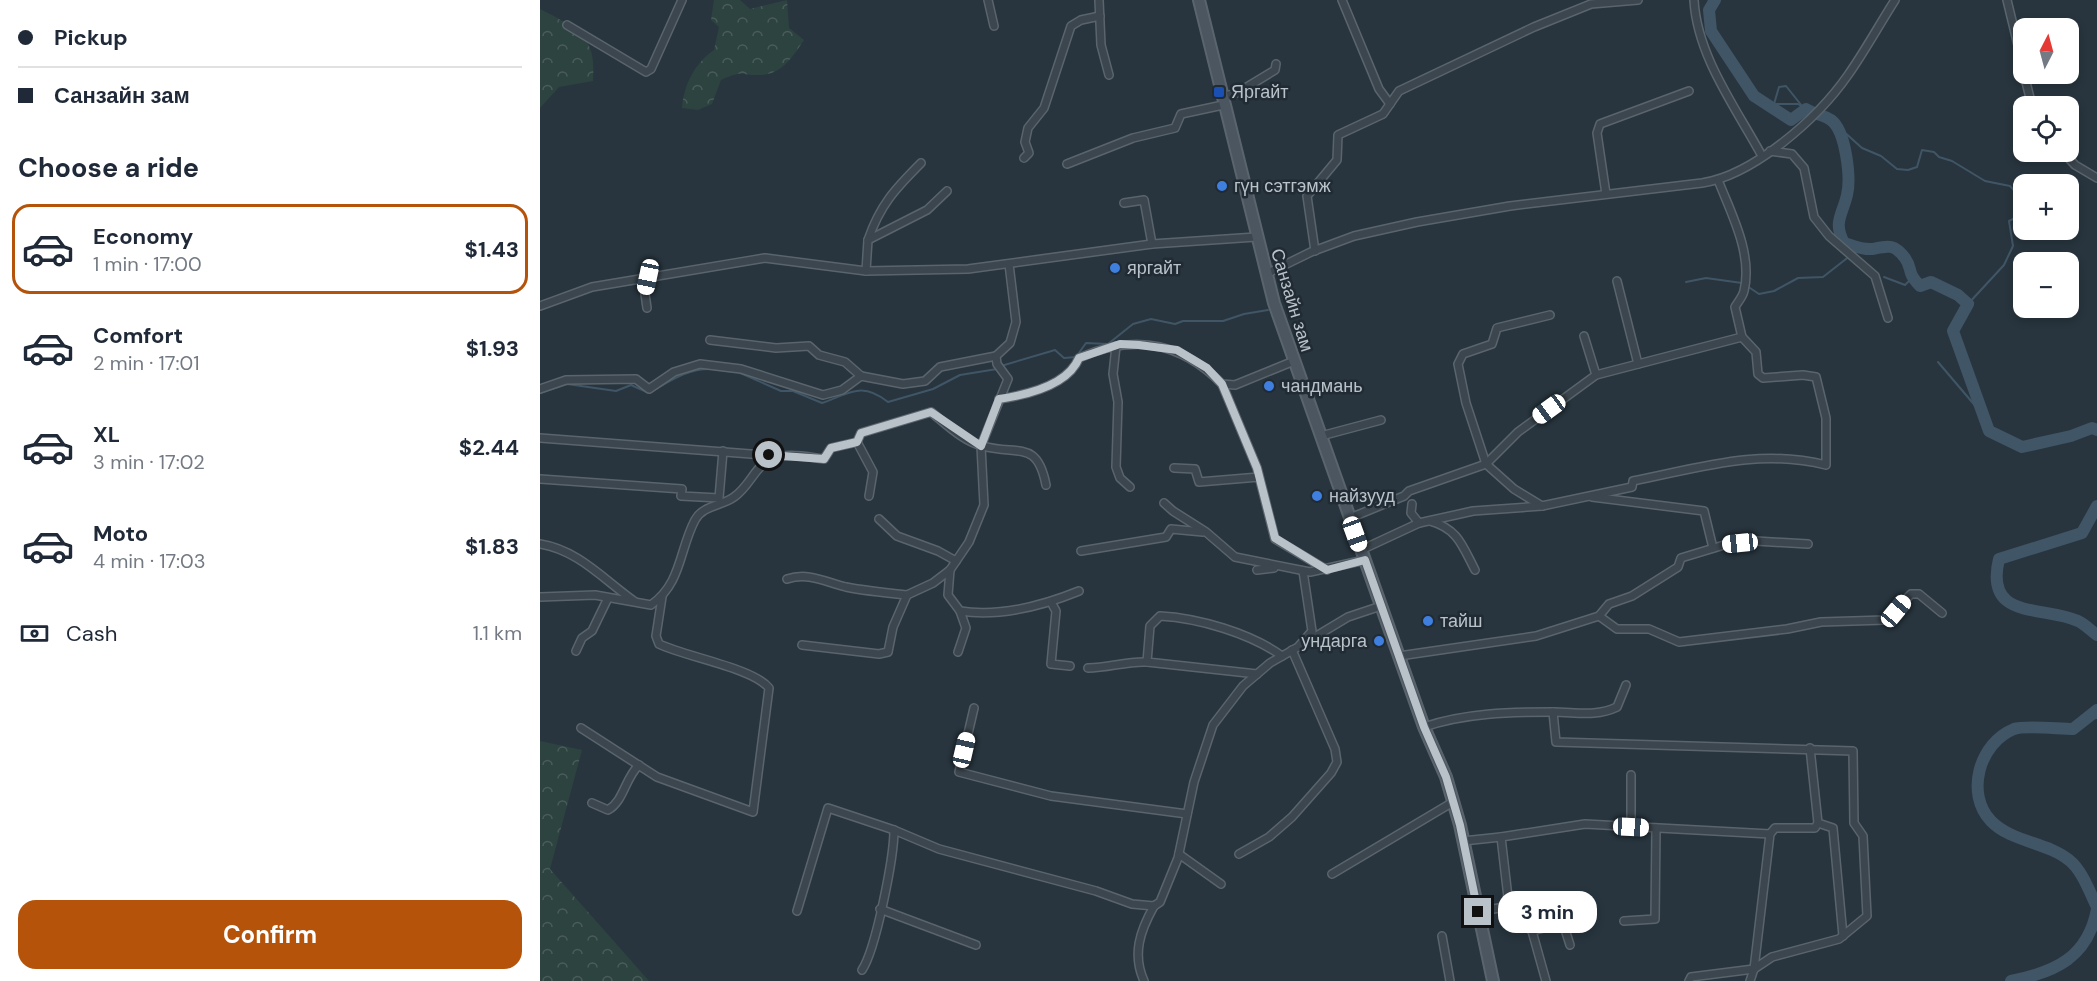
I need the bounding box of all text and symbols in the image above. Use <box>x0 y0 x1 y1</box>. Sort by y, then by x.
north arrow <box>2013 18 2079 84</box>
map controls <box>2013 18 2079 318</box>
text: Pickup <box>54 23 128 52</box>
place label: Яргайт <box>1231 80 1289 104</box>
text: Санзайн зам <box>54 81 190 110</box>
marker: Яргайт <box>1212 85 1226 99</box>
button: locate <box>2013 96 2079 162</box>
text: Choose a ride <box>18 150 199 185</box>
place label: гүн сэтгэмж <box>1234 174 1331 198</box>
button: + <box>2013 174 2079 240</box>
marker: гүн сэтгэмж <box>1215 179 1229 193</box>
icon: car <box>21 222 75 276</box>
text: Economy <box>93 222 193 251</box>
text: $1.43 <box>465 235 519 264</box>
street label: Санзайн зам <box>1265 245 1319 355</box>
text: 1 min · 17:00 <box>93 251 202 277</box>
button: − <box>2013 252 2079 318</box>
place label: яргайт <box>1127 256 1181 280</box>
car <box>635 258 661 296</box>
marker: яргайт <box>1108 261 1122 275</box>
icon: car <box>21 321 75 375</box>
text: Comfort <box>93 321 183 350</box>
text: $1.93 <box>466 334 519 363</box>
text: 2 min · 17:01 <box>93 350 199 376</box>
place label: чандмань <box>1281 374 1363 398</box>
marker: чандмань <box>1262 379 1276 393</box>
car <box>1529 391 1569 427</box>
icon: car <box>21 420 75 474</box>
text: XL <box>93 420 120 449</box>
text: $2.44 <box>459 433 519 462</box>
route start <box>755 441 782 468</box>
text: 3 min · 17:02 <box>93 449 205 475</box>
place label: найзууд <box>1329 484 1395 508</box>
marker: найзууд <box>1310 489 1324 503</box>
car <box>1340 514 1370 554</box>
icon: car <box>21 519 75 573</box>
text: Moto <box>93 519 148 548</box>
text: $1.83 <box>465 532 519 561</box>
car <box>1721 532 1759 554</box>
text: 4 min · 17:03 <box>93 548 206 574</box>
car <box>1878 591 1914 631</box>
place label: тайш <box>1440 609 1483 633</box>
marker: тайш <box>1421 614 1435 628</box>
icon: cash <box>18 617 51 650</box>
text: Cash <box>66 619 117 648</box>
text: 1.1 km <box>473 620 522 646</box>
place label: ундарга <box>1301 629 1368 653</box>
marker: ундарга <box>1372 634 1386 648</box>
car <box>951 730 977 770</box>
car <box>1613 817 1649 837</box>
callout: 3 min <box>1499 891 1598 933</box>
route end <box>1464 898 1491 925</box>
text: 3 min <box>1521 899 1574 925</box>
button: Confirm <box>18 900 522 969</box>

